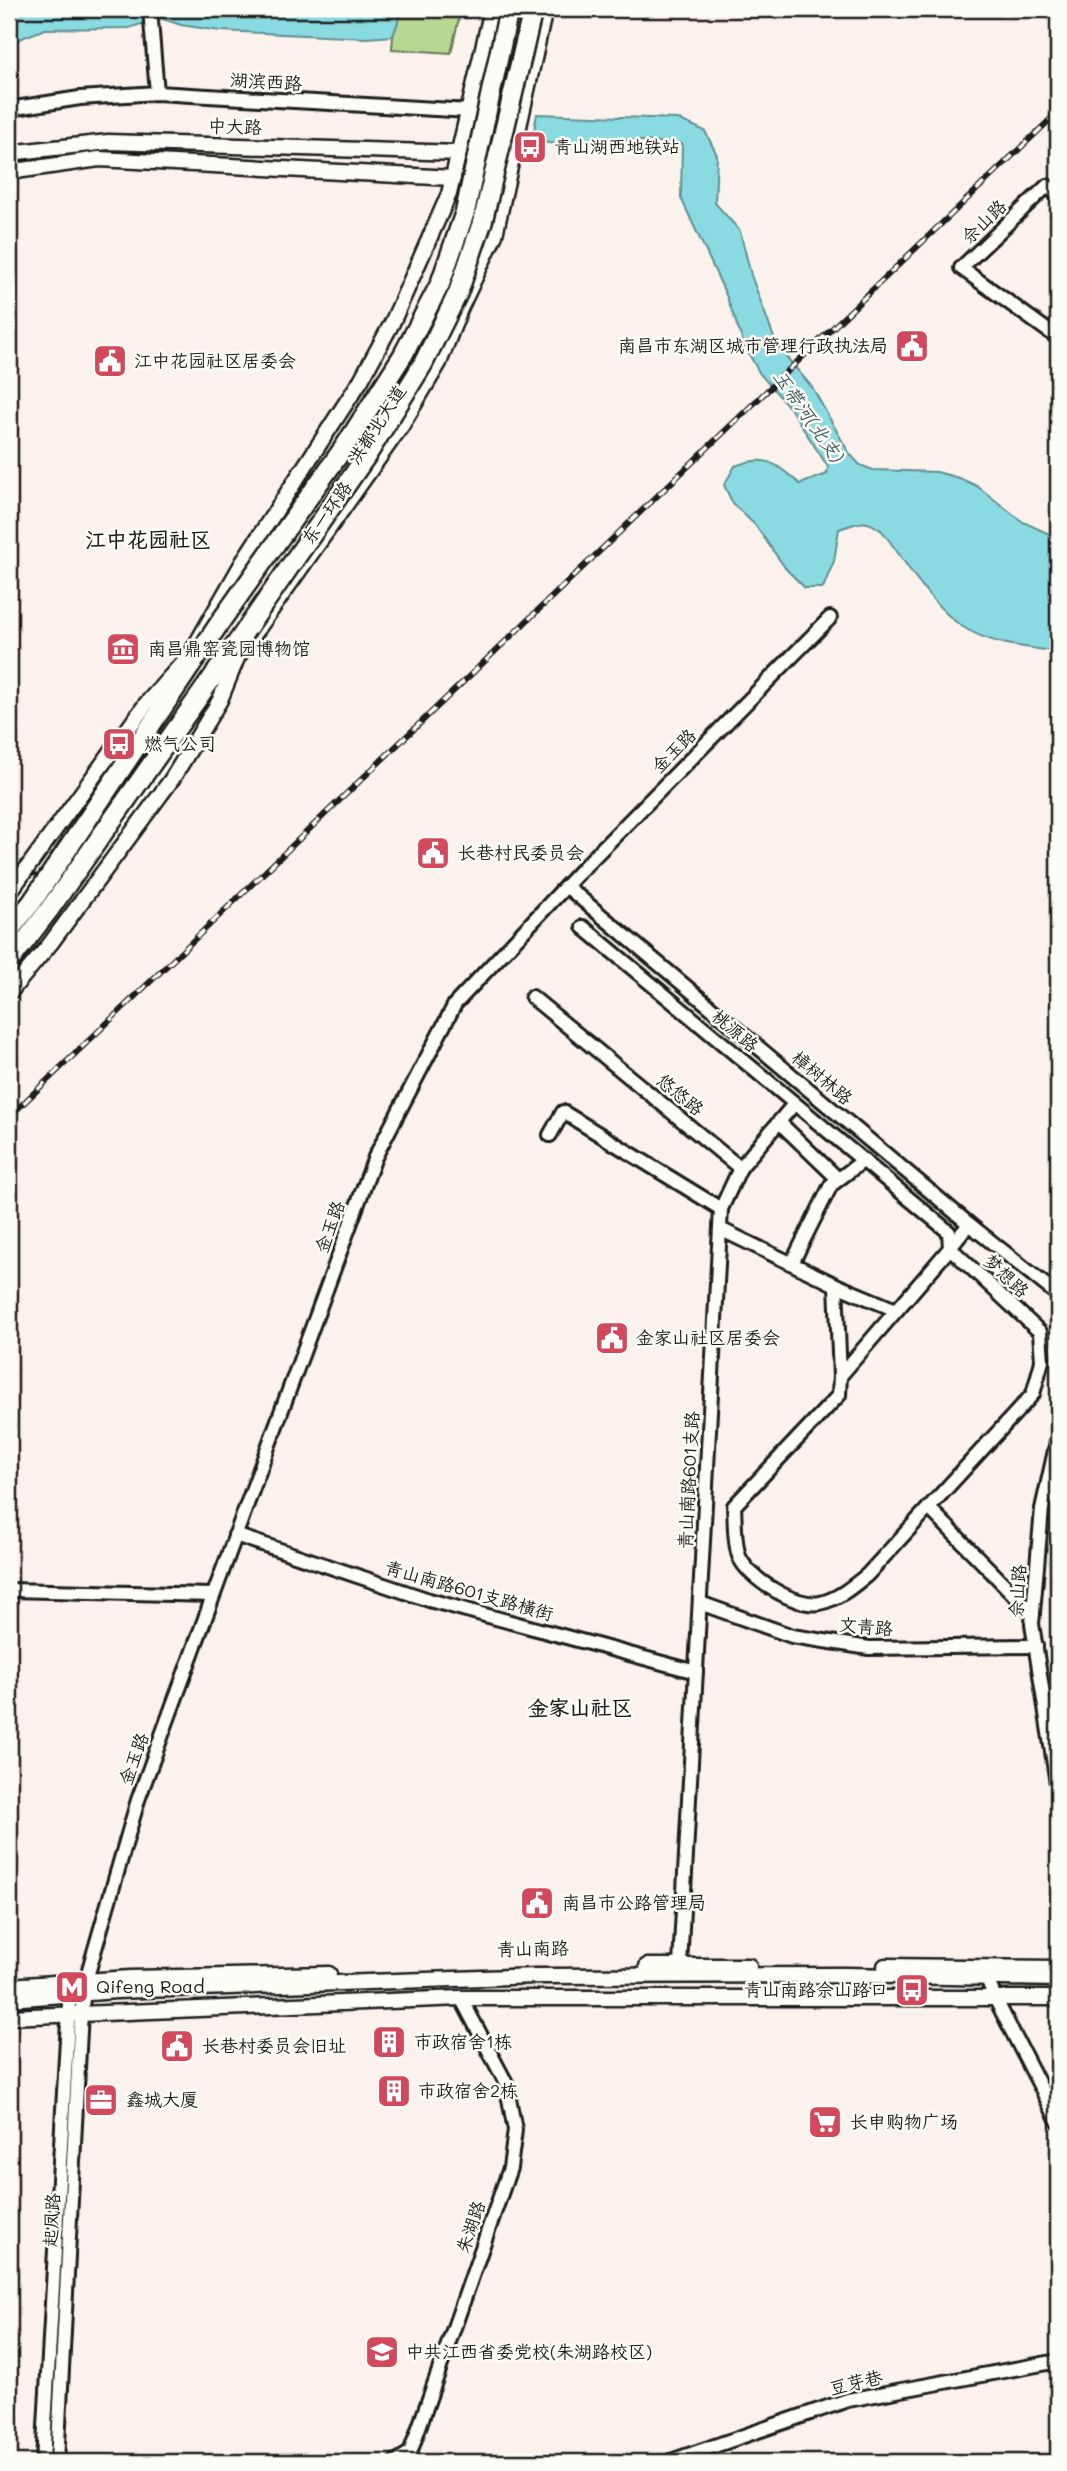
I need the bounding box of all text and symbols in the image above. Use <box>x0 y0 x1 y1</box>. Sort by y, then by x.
street label: 湖滨西路 <box>229 67 303 95</box>
street label: 中大路 <box>208 113 262 139</box>
bus stop icon: 青山湖西地铁站 <box>511 128 549 166</box>
place label: 青山湖西地铁站 <box>554 134 680 158</box>
street label: 佘山路 <box>956 194 1011 249</box>
public building icon: 南昌市东湖区城市管理行政执法局 <box>893 327 931 365</box>
place label: 南昌市东湖区城市管理行政执法局 <box>618 333 888 357</box>
public building icon: 江中花园社区居委会 <box>91 342 129 380</box>
place label: 江中花园社区居委会 <box>134 348 296 372</box>
water label: 玉带河(北支) <box>768 364 851 467</box>
street label: 洪都北大道 <box>342 380 411 469</box>
street label: 东一环路 <box>296 476 357 549</box>
district label: 江中花园社区 <box>85 525 211 552</box>
museum icon: 南昌鼎窑瓷园博物馆 <box>104 630 142 668</box>
place label: 南昌鼎窑瓷园博物馆 <box>148 636 310 660</box>
street label: 金玉路 <box>646 723 701 778</box>
bus stop icon: 燃气公司 <box>100 725 138 763</box>
place label: 燃气公司 <box>144 731 216 755</box>
public building icon: 长巷村民委员会 <box>414 834 452 872</box>
place label: 长巷村民委员会 <box>458 840 584 864</box>
street label: 桃源路 <box>707 1004 764 1057</box>
street label: 樟树林路 <box>787 1045 858 1110</box>
street label: 悠悠路 <box>652 1068 709 1121</box>
street label: 金玉路 <box>309 1197 350 1256</box>
street label: 梦想路 <box>979 1248 1035 1302</box>
public building icon: 金家山社区居委会 <box>593 1319 631 1357</box>
place label: 金家山社区居委会 <box>636 1325 780 1349</box>
street label: 青山南路601支路 <box>672 1410 704 1549</box>
street label: 青山南路601支路横街 <box>382 1555 556 1626</box>
street label: 佘山路 <box>1003 1563 1031 1619</box>
street label: 文青路 <box>838 1612 894 1640</box>
district label: 金家山社区 <box>528 1693 633 1720</box>
street label: 金玉路 <box>113 1729 154 1788</box>
public building icon: 南昌市公路管理局 <box>518 1884 556 1922</box>
place label: 南昌市公路管理局 <box>562 1890 706 1914</box>
street label: 青山南路 <box>497 1935 569 1961</box>
metro station icon: Qifeng Road <box>53 1968 91 2006</box>
bus stop icon: 青山南路佘山路口 <box>893 1971 931 2009</box>
place label: Qifeng Road <box>96 1974 205 1998</box>
place label: 青山南路佘山路口 <box>744 1977 888 2001</box>
building icon: 市政宿舍1栋 <box>370 2023 408 2061</box>
public building icon: 长巷村委员会旧址 <box>158 2027 196 2065</box>
place label: 市政宿舍1栋 <box>414 2029 512 2053</box>
place label: 长巷村委员会旧址 <box>202 2033 346 2057</box>
building icon: 市政宿舍2栋 <box>375 2072 413 2110</box>
place label: 市政宿舍2栋 <box>418 2078 518 2102</box>
office icon: 鑫城大厦 <box>82 2081 120 2119</box>
place label: 鑫城大厦 <box>126 2087 198 2111</box>
supermarket icon: 长申购物广场 <box>806 2103 844 2141</box>
place label: 长申购物广场 <box>850 2109 958 2133</box>
street label: 起凤路 <box>38 2192 64 2248</box>
street label: 朱湖路 <box>450 2197 490 2256</box>
school or university icon: 中共江西省委党校(朱湖路校区) <box>363 2333 401 2371</box>
place label: 中共江西省委党校(朱湖路校区) <box>406 2339 652 2363</box>
street label: 豆芽巷 <box>827 2364 885 2400</box>

